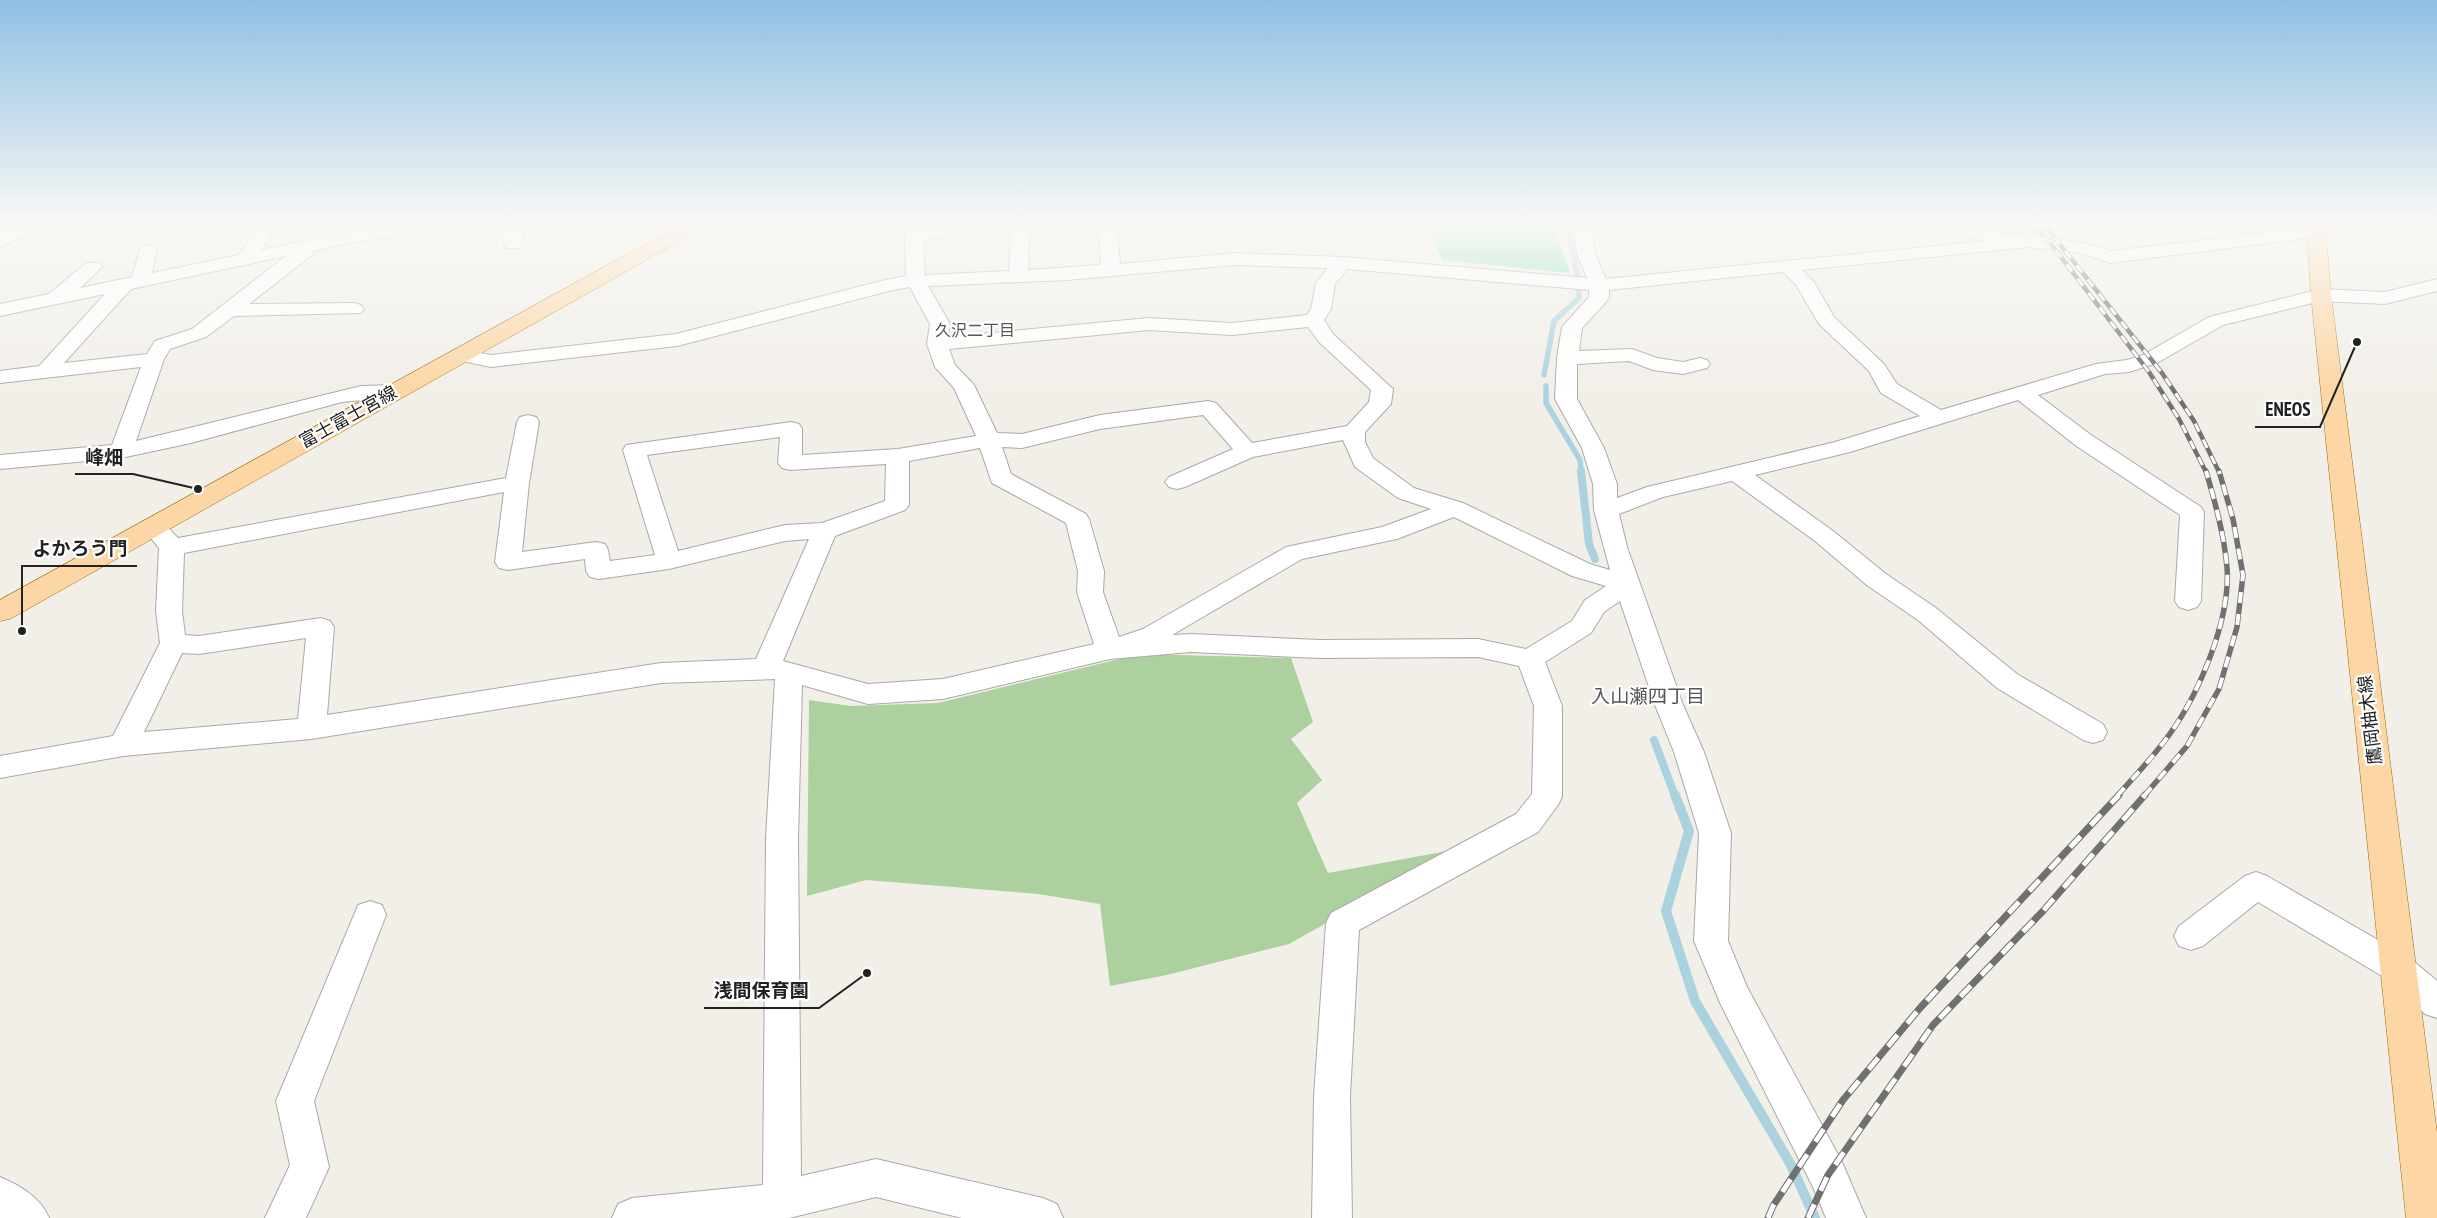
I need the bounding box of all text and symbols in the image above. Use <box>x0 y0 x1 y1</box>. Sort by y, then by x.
district label: 久沢二丁目 <box>935 320 1015 340</box>
street label: 富士富士宮線 <box>295 380 401 453</box>
callout: ENEOS <box>2255 393 2320 427</box>
text: ENEOS <box>2265 397 2311 421</box>
callout: 峰畑 <box>75 440 133 474</box>
text: 峰畑 <box>85 445 123 469</box>
callout: よかろう門 <box>22 532 137 566</box>
text: よかろう門 <box>32 536 128 560</box>
street label: 鷹岡柚木線 <box>2353 674 2386 766</box>
district label: 入山瀬四丁目 <box>1591 684 1705 708</box>
callout: 浅間保育園 <box>704 974 819 1008</box>
text: 浅間保育園 <box>713 978 809 1002</box>

